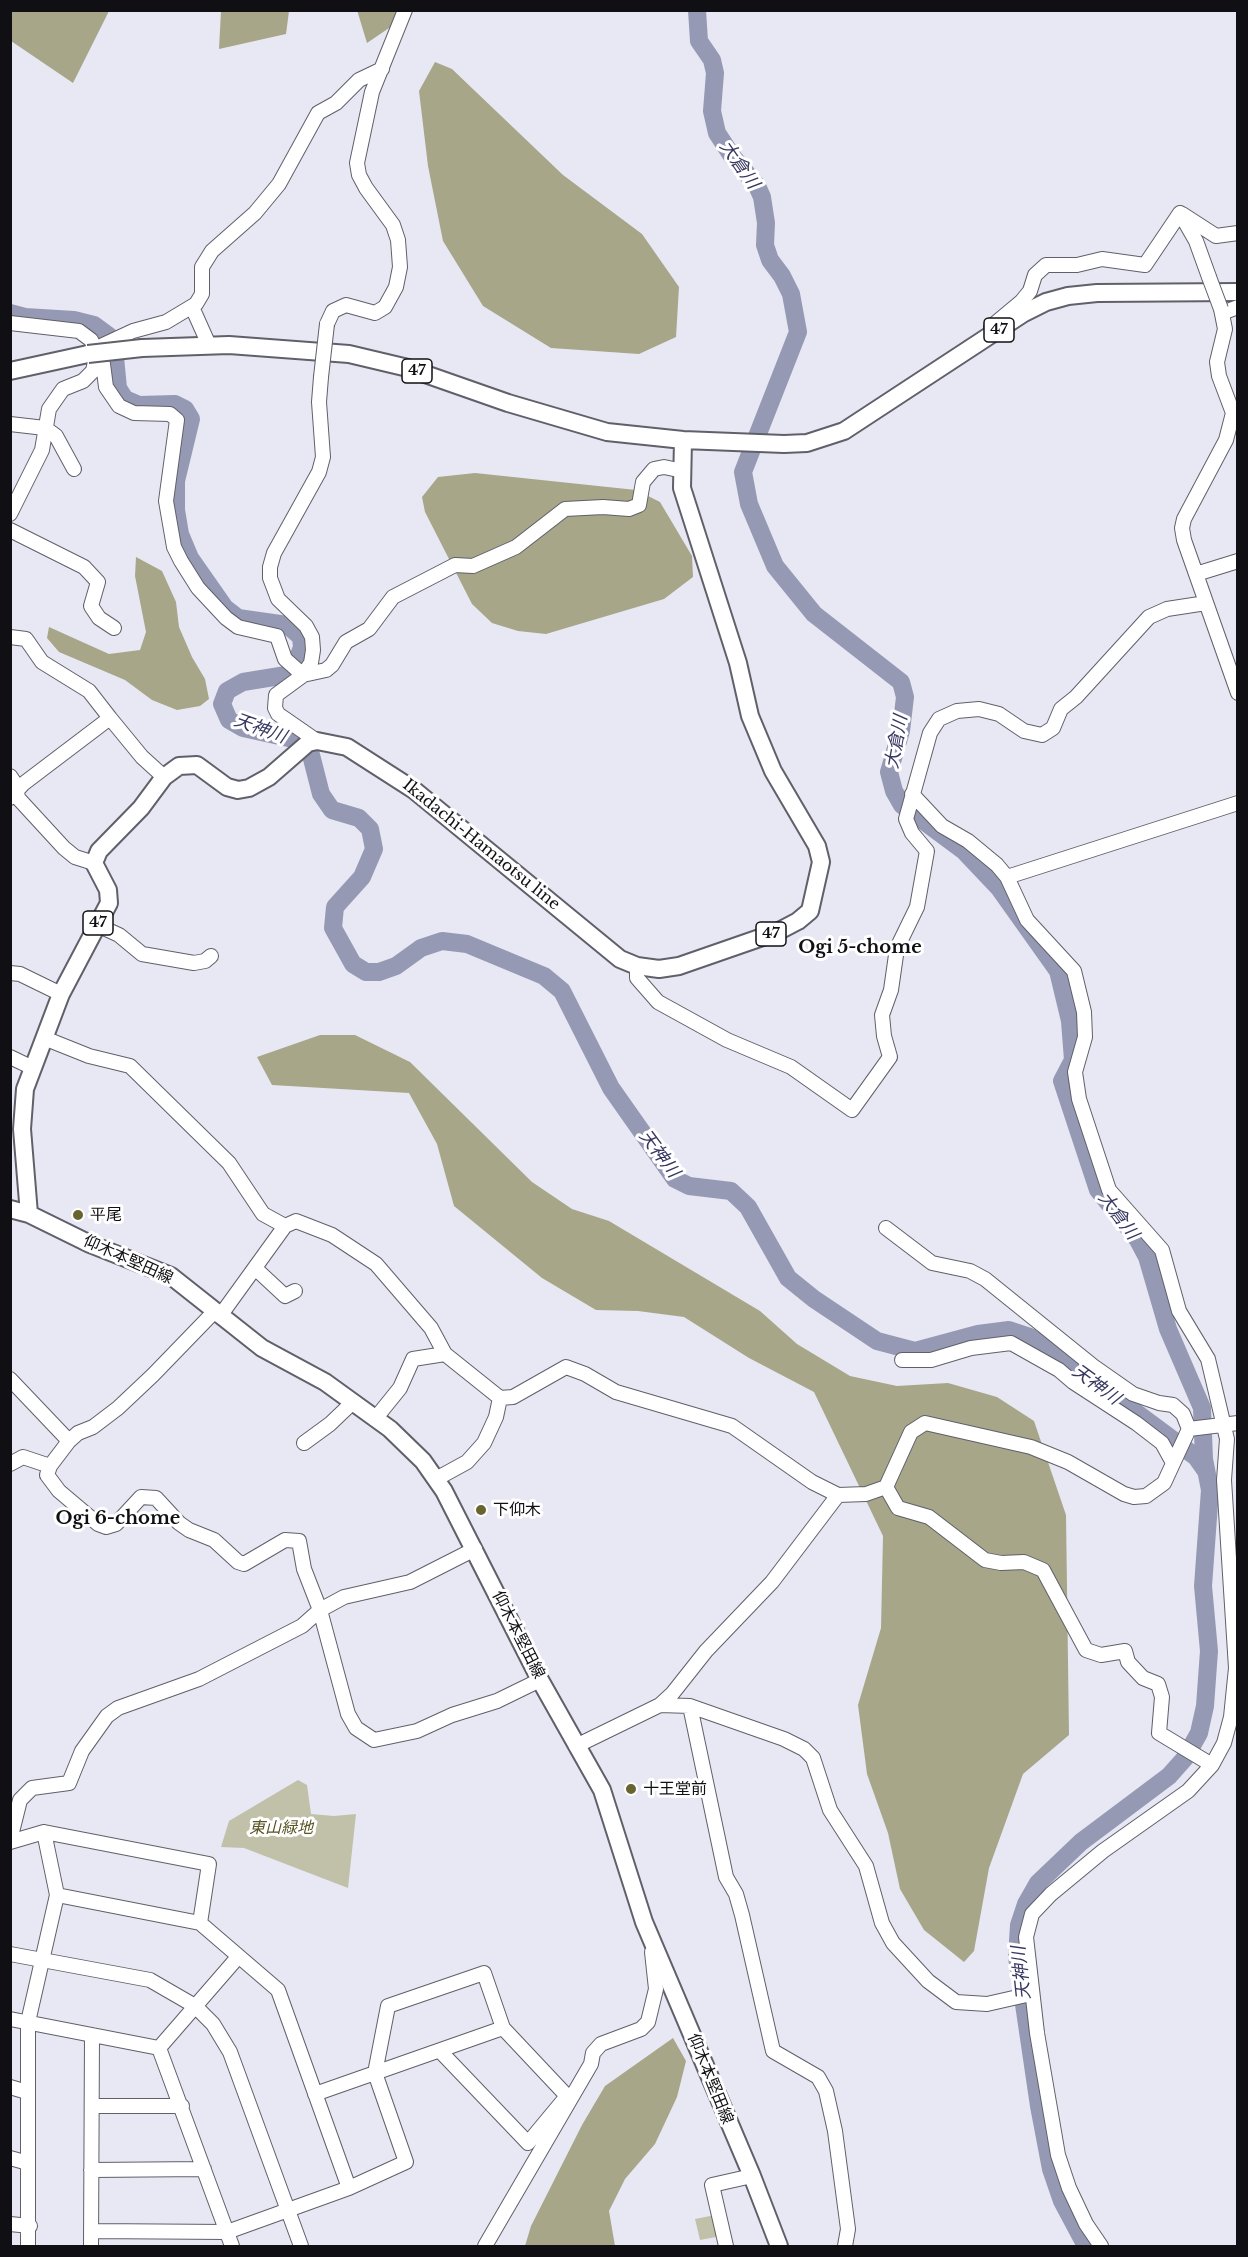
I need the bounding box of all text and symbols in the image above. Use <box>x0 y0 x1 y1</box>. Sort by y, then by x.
water label: 大倉川 <box>715 137 763 193</box>
road number: 47 <box>984 318 1014 342</box>
road number: 47 <box>402 359 432 383</box>
water label: 天神川 <box>231 710 289 748</box>
water label: 大倉川 <box>882 714 912 770</box>
street label: Ikadachi-Hamaotsu line <box>398 776 564 914</box>
road number: 47 <box>83 911 113 935</box>
road number: 47 <box>756 922 786 946</box>
district label: Ogi 5-chome <box>798 937 922 959</box>
water label: 天神川 <box>634 1126 684 1182</box>
water label: 大倉川 <box>1093 1188 1143 1244</box>
place label: 平尾 <box>90 1205 122 1225</box>
marker: 平尾 <box>71 1208 85 1222</box>
street label: 仰木本堅田線 <box>80 1232 176 1288</box>
water label: 天神川 <box>1068 1360 1124 1410</box>
place label: 下仰木 <box>493 1500 541 1520</box>
marker: 下仰木 <box>474 1503 488 1517</box>
district label: Ogi 6-chome <box>56 1508 180 1530</box>
street label: 仰木本堅田線 <box>488 1588 548 1682</box>
place label: 十王堂前 <box>643 1779 707 1799</box>
marker: 十王堂前 <box>624 1782 638 1796</box>
park label: 東山緑地 <box>249 1818 313 1838</box>
water label: 天神川 <box>1008 1945 1036 2001</box>
street label: 仰木本堅田線 <box>683 2031 737 2127</box>

